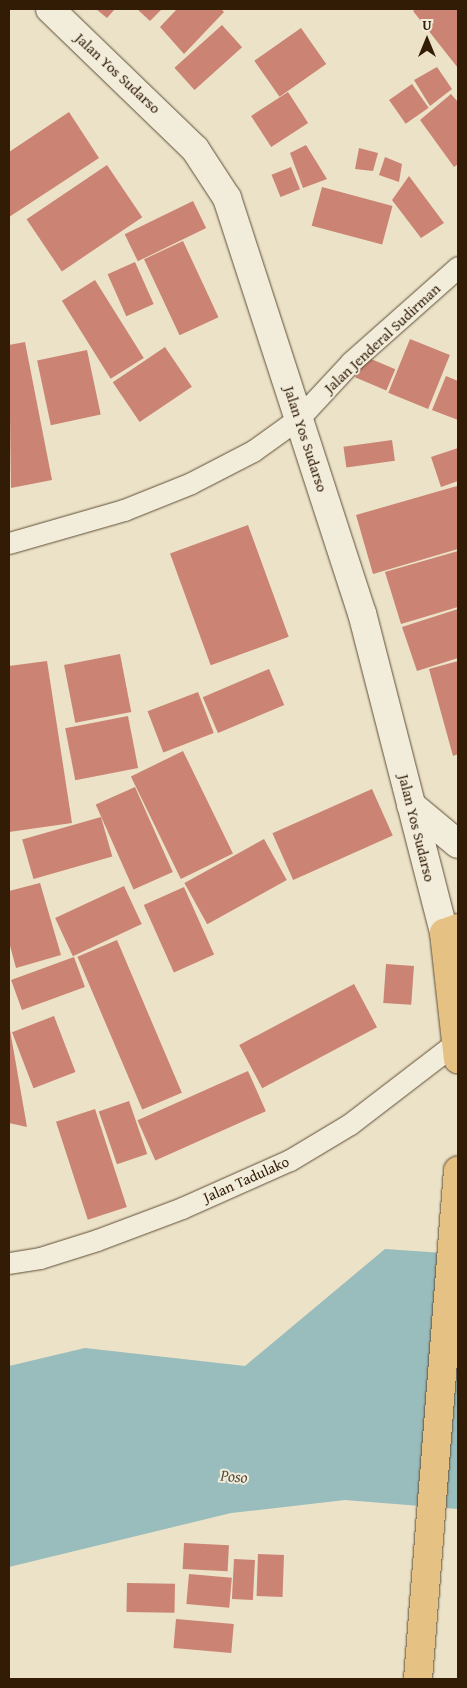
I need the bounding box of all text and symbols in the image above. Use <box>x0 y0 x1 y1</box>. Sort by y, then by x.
north arrow <box>402 15 452 65</box>
text: U <box>422 15 432 35</box>
street label: Jalan Yos Sudarso <box>72 29 164 117</box>
street label: Jalan Jenderal Sudirman <box>320 279 444 397</box>
street label: Jalan Yos Sudarso <box>280 384 332 494</box>
street label: Jalan Yos Sudarso <box>395 772 439 884</box>
street label: Jalan Tadulako <box>200 1152 292 1206</box>
water label: Poso <box>220 1465 248 1487</box>

